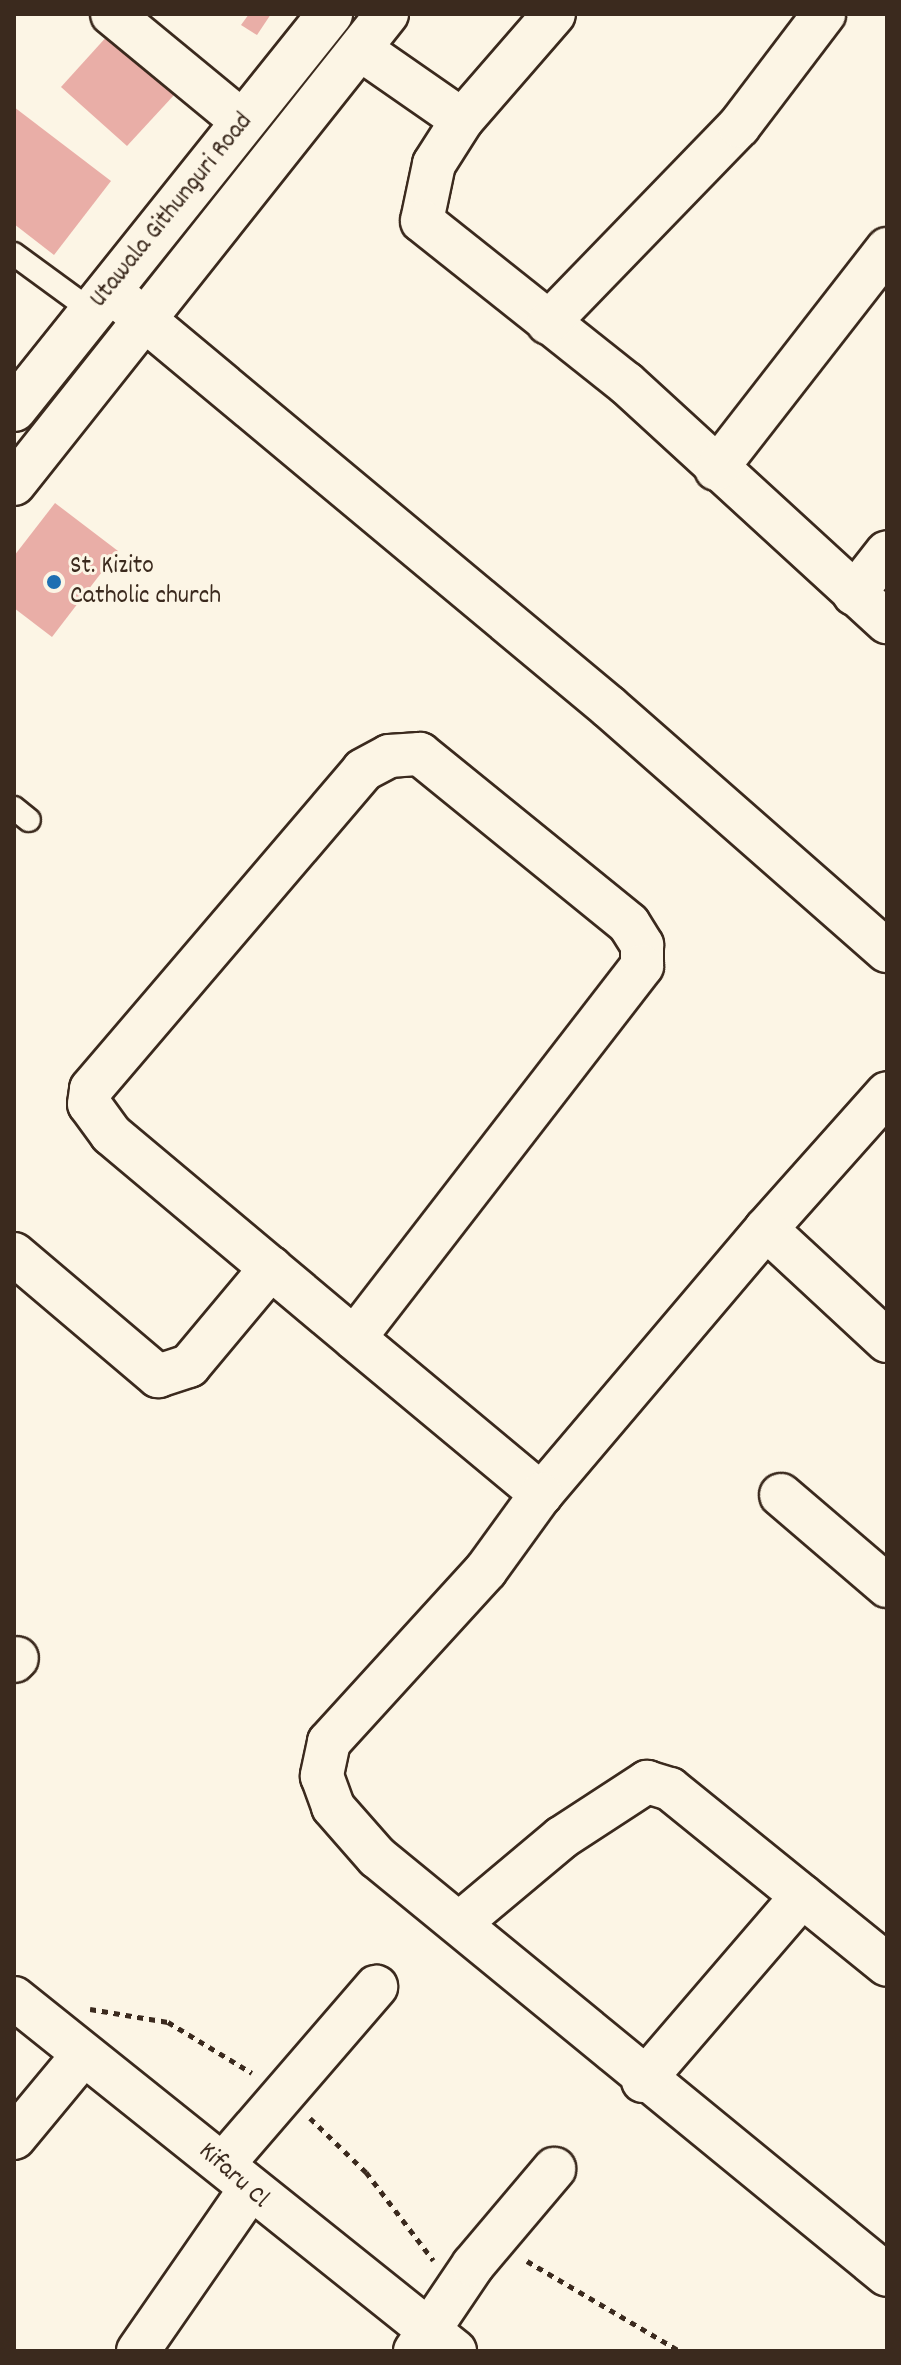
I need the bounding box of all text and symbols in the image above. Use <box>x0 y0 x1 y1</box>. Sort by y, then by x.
street label: Utawala Githunguri Road <box>84 107 260 315</box>
place label: St. Kizito Catholic church <box>70 551 221 612</box>
marker: St. Kizito Catholic church <box>45 573 63 591</box>
street label: Kifaru Cl <box>191 2136 275 2216</box>

